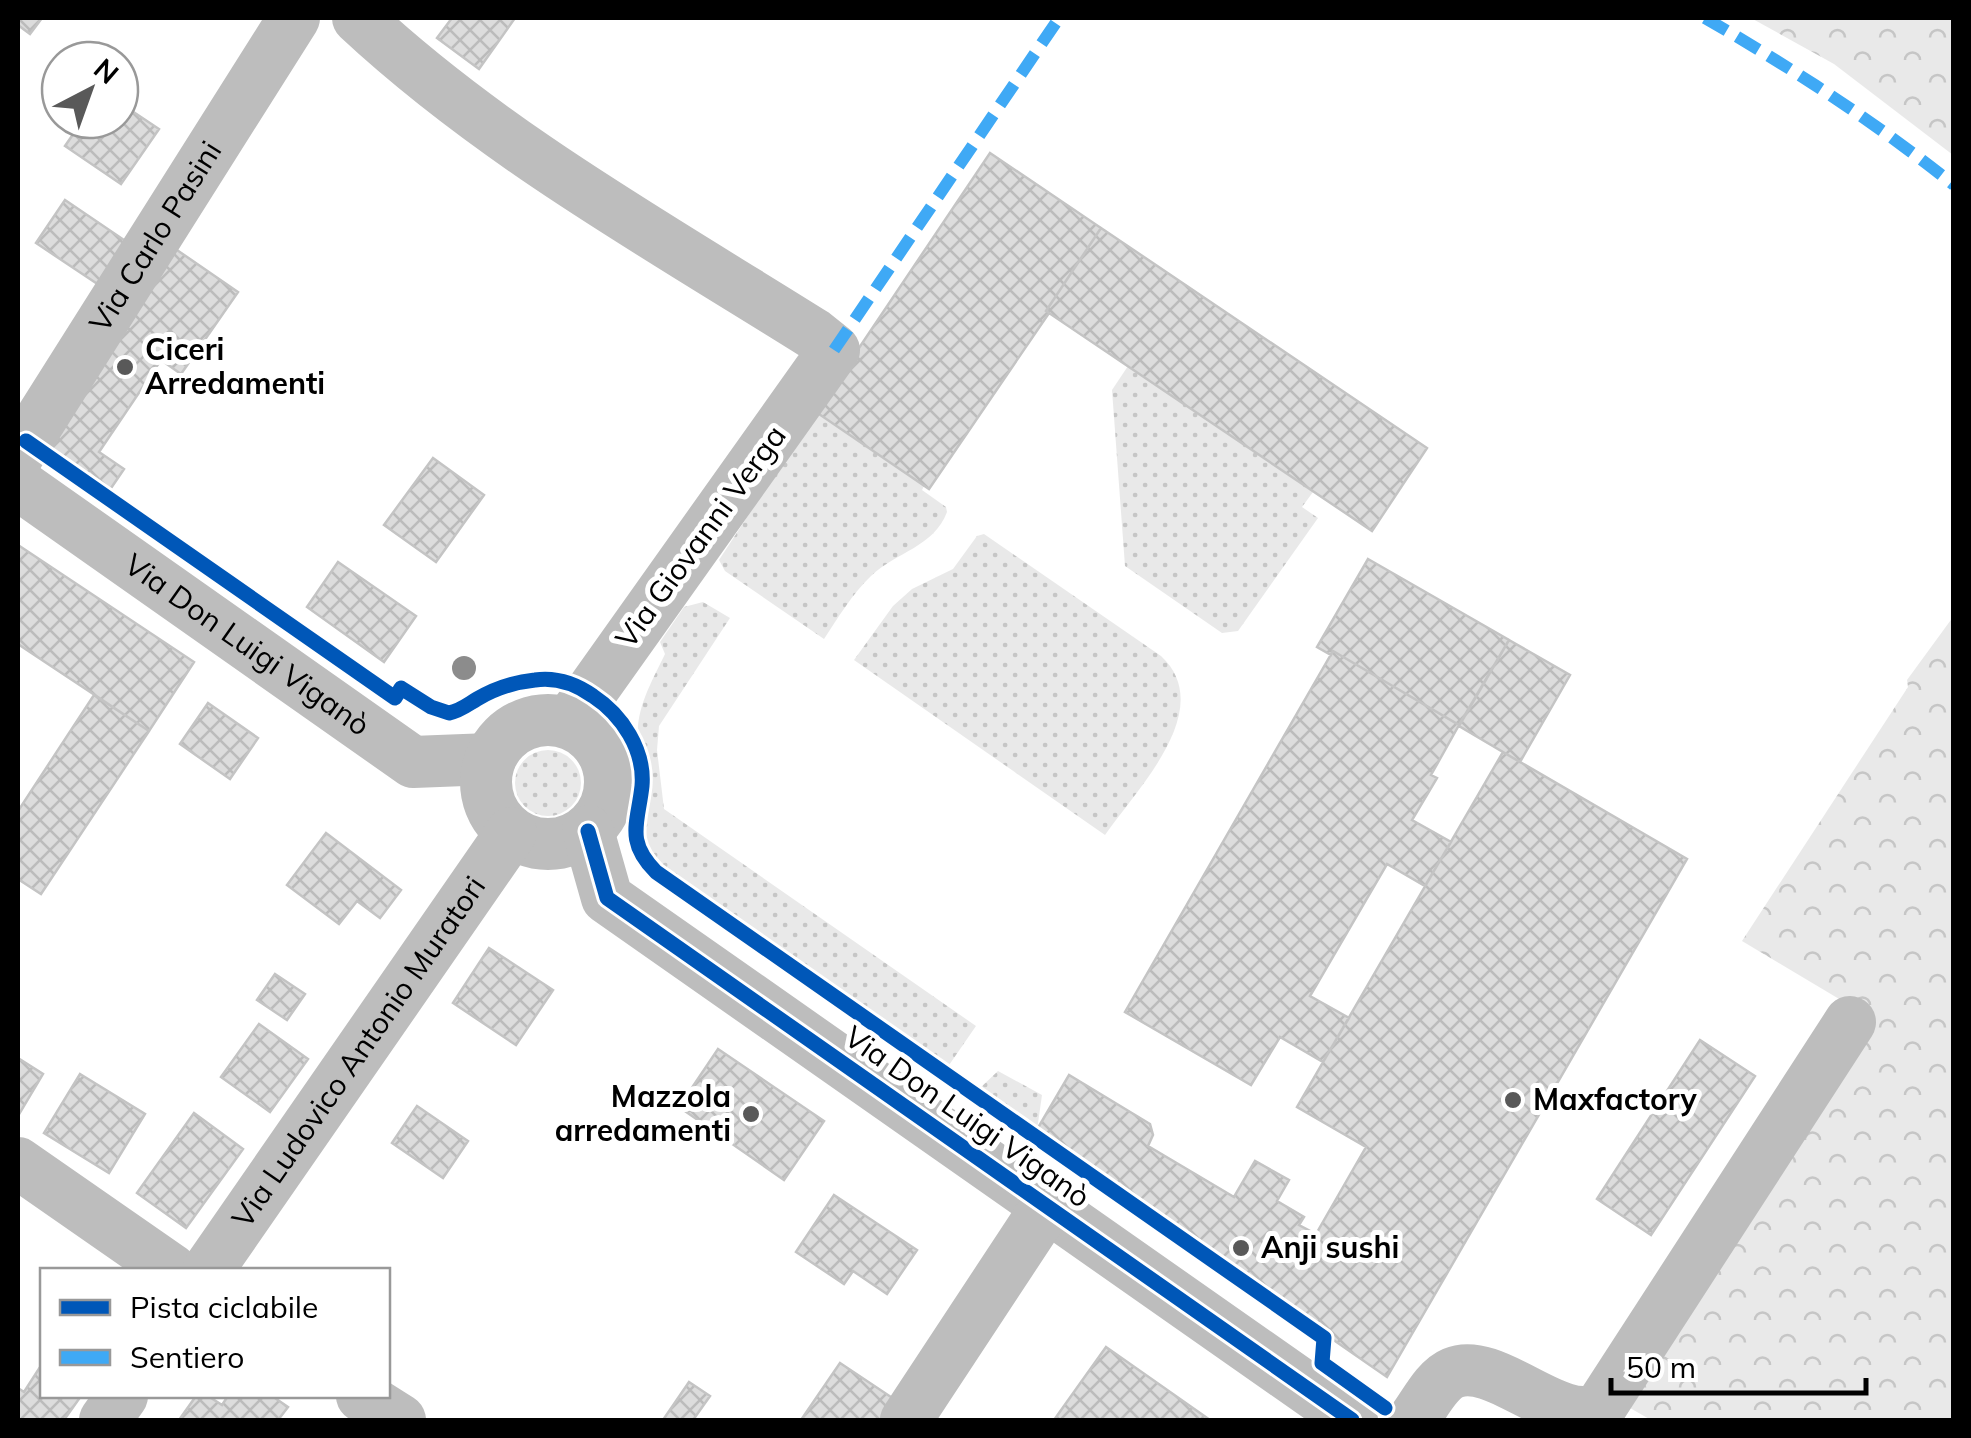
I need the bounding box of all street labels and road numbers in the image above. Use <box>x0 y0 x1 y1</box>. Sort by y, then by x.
street label: Via Carlo Pasini <box>81 134 229 339</box>
street label: Via Giovanni Verga <box>607 418 794 655</box>
street label: Via Don Luigi Viganò <box>117 545 378 744</box>
street label: Via Ludovico Antonio Muratori <box>223 869 493 1235</box>
street label: Via Don Luigi Viganò <box>837 1017 1098 1215</box>

